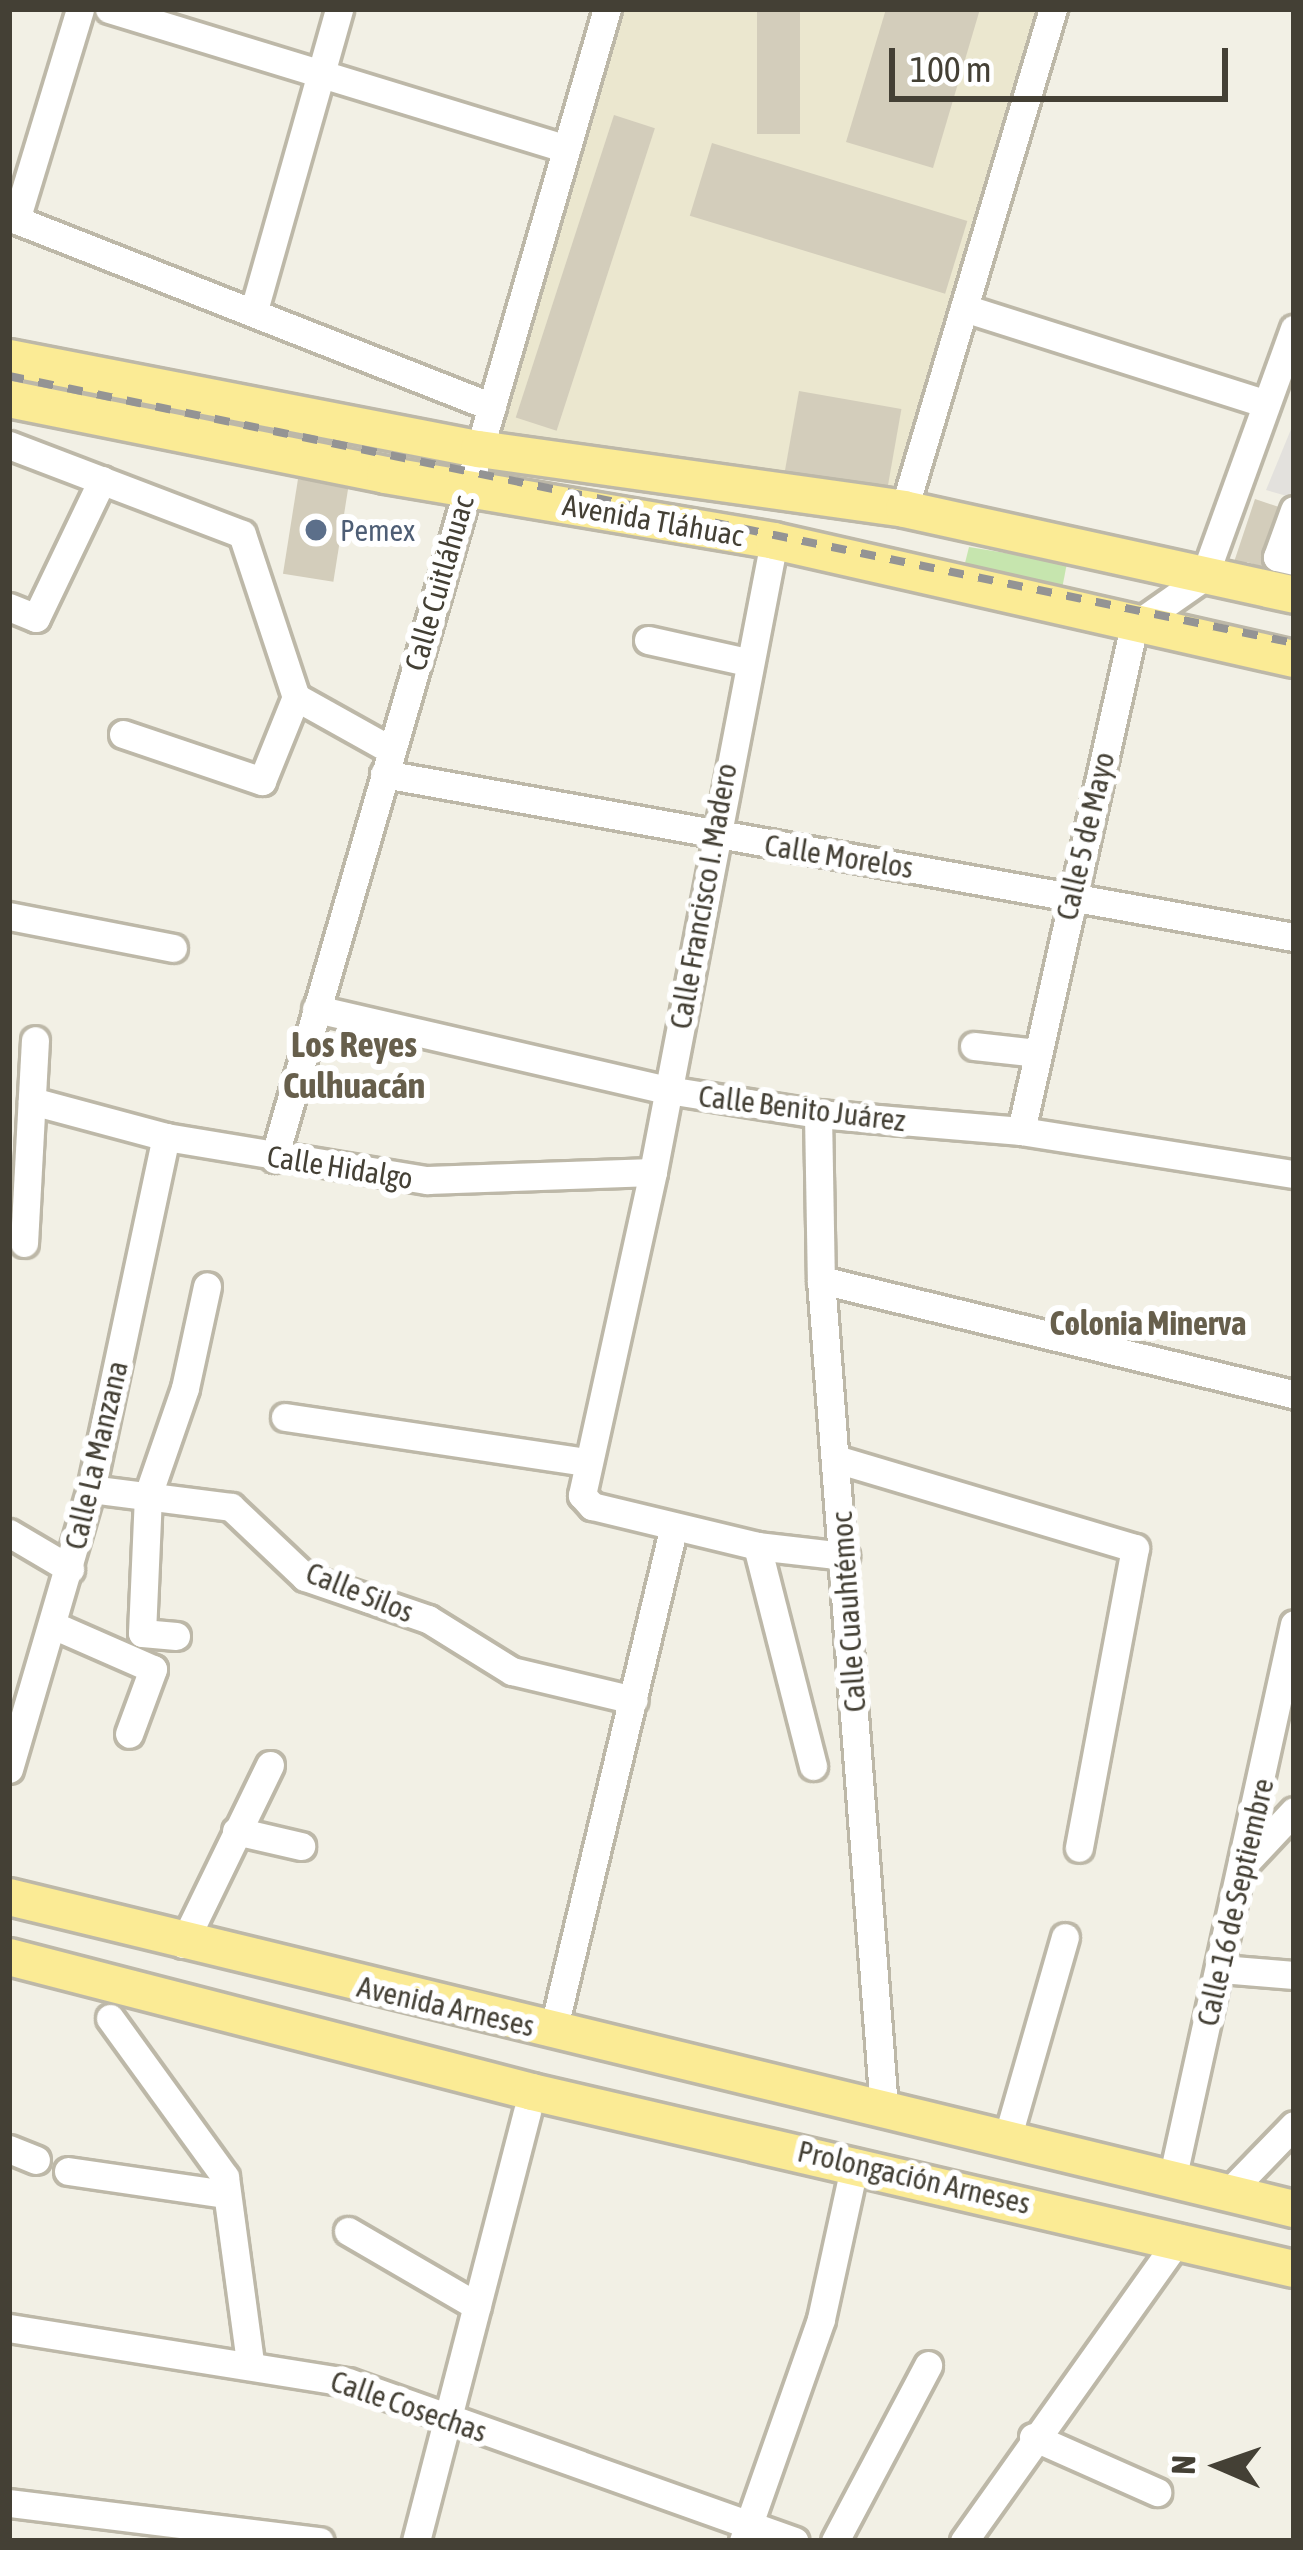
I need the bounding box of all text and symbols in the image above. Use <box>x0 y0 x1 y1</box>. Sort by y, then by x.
scale bar <box>895 24 1234 98</box>
text: 100 m <box>910 48 992 90</box>
street label: Avenida Tláhuac <box>560 486 746 554</box>
street label: Calle Cuitláhuac <box>397 491 481 675</box>
place label: Pemex <box>340 512 415 548</box>
marker: Pemex <box>303 517 329 543</box>
street label: Calle 5 de Mayo <box>1048 749 1122 923</box>
street label: Calle Francisco I. Madero <box>662 760 744 1032</box>
street label: Calle Morelos <box>762 827 916 885</box>
district label: Los Reyes Culhuacán <box>283 1022 425 1107</box>
street label: Calle Benito Juárez <box>697 1077 907 1139</box>
street label: Calle Hidalgo <box>265 1138 415 1196</box>
district label: Colonia Minerva <box>1050 1304 1246 1344</box>
street label: Calle La Manzana <box>57 1357 135 1553</box>
street label: Calle Cuauhtémoc <box>823 1511 873 1713</box>
street label: Calle Silos <box>301 1554 419 1630</box>
street label: Calle 16 de Septiembre <box>1189 1775 1281 2029</box>
street label: Avenida Arneses <box>354 1968 538 2044</box>
street label: Prolongación Arneses <box>794 2133 1034 2221</box>
street label: Calle Cosechas <box>326 2363 492 2449</box>
north arrow <box>1159 2406 1279 2526</box>
text: N <box>1164 2454 1202 2475</box>

